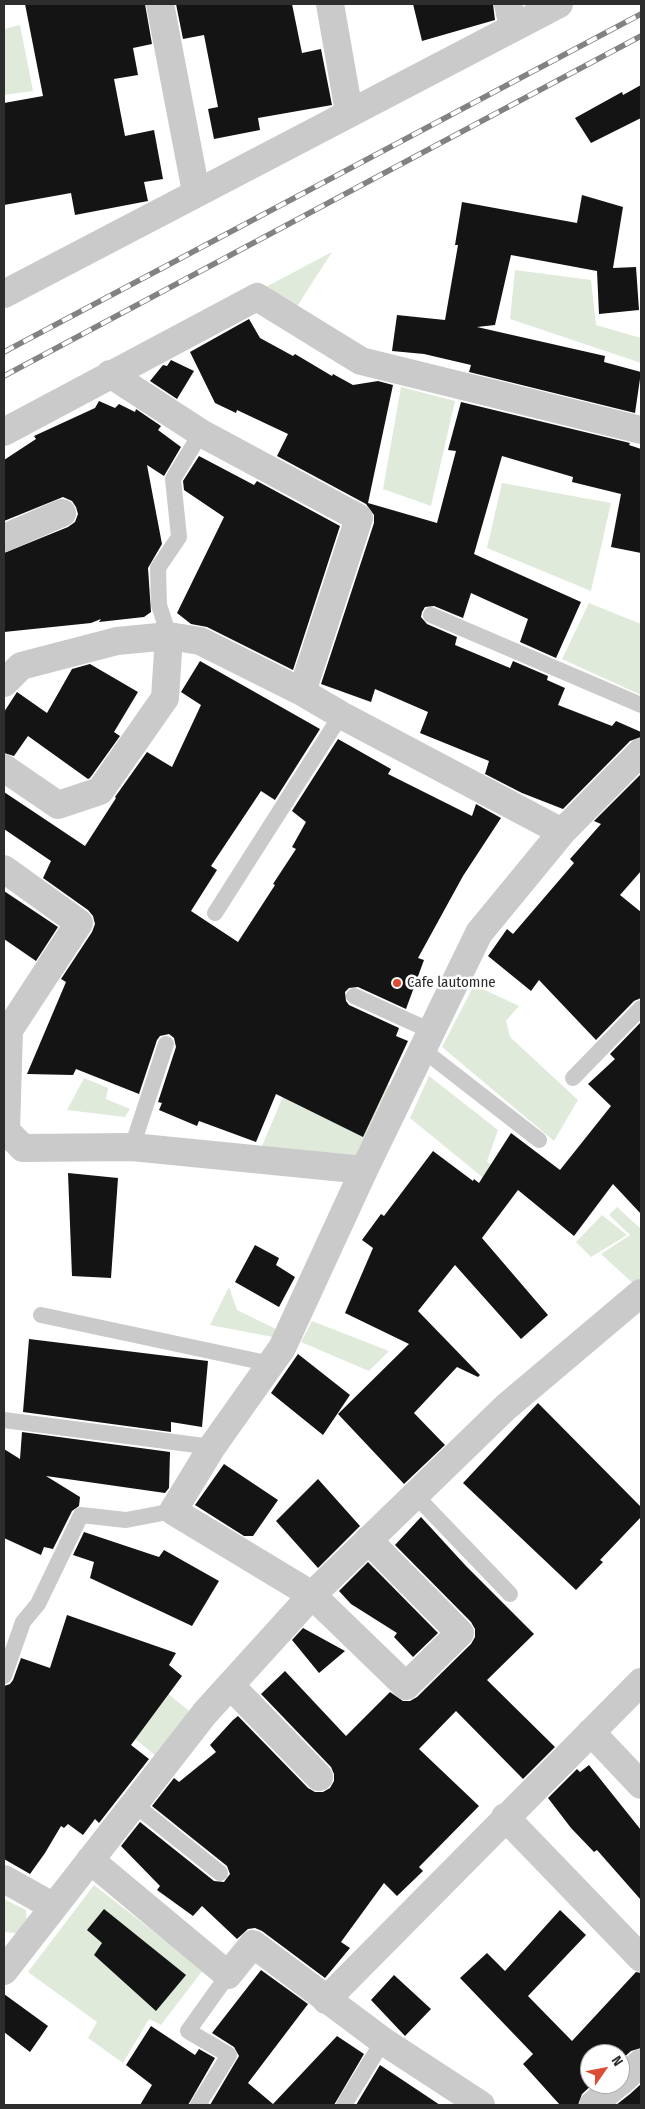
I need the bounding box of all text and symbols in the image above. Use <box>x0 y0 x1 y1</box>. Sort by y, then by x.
place label: Cafe lautomne <box>407 974 496 992</box>
marker: Cafe lautomne <box>391 977 403 989</box>
north arrow <box>580 2044 630 2094</box>
text: N <box>608 2053 627 2069</box>

